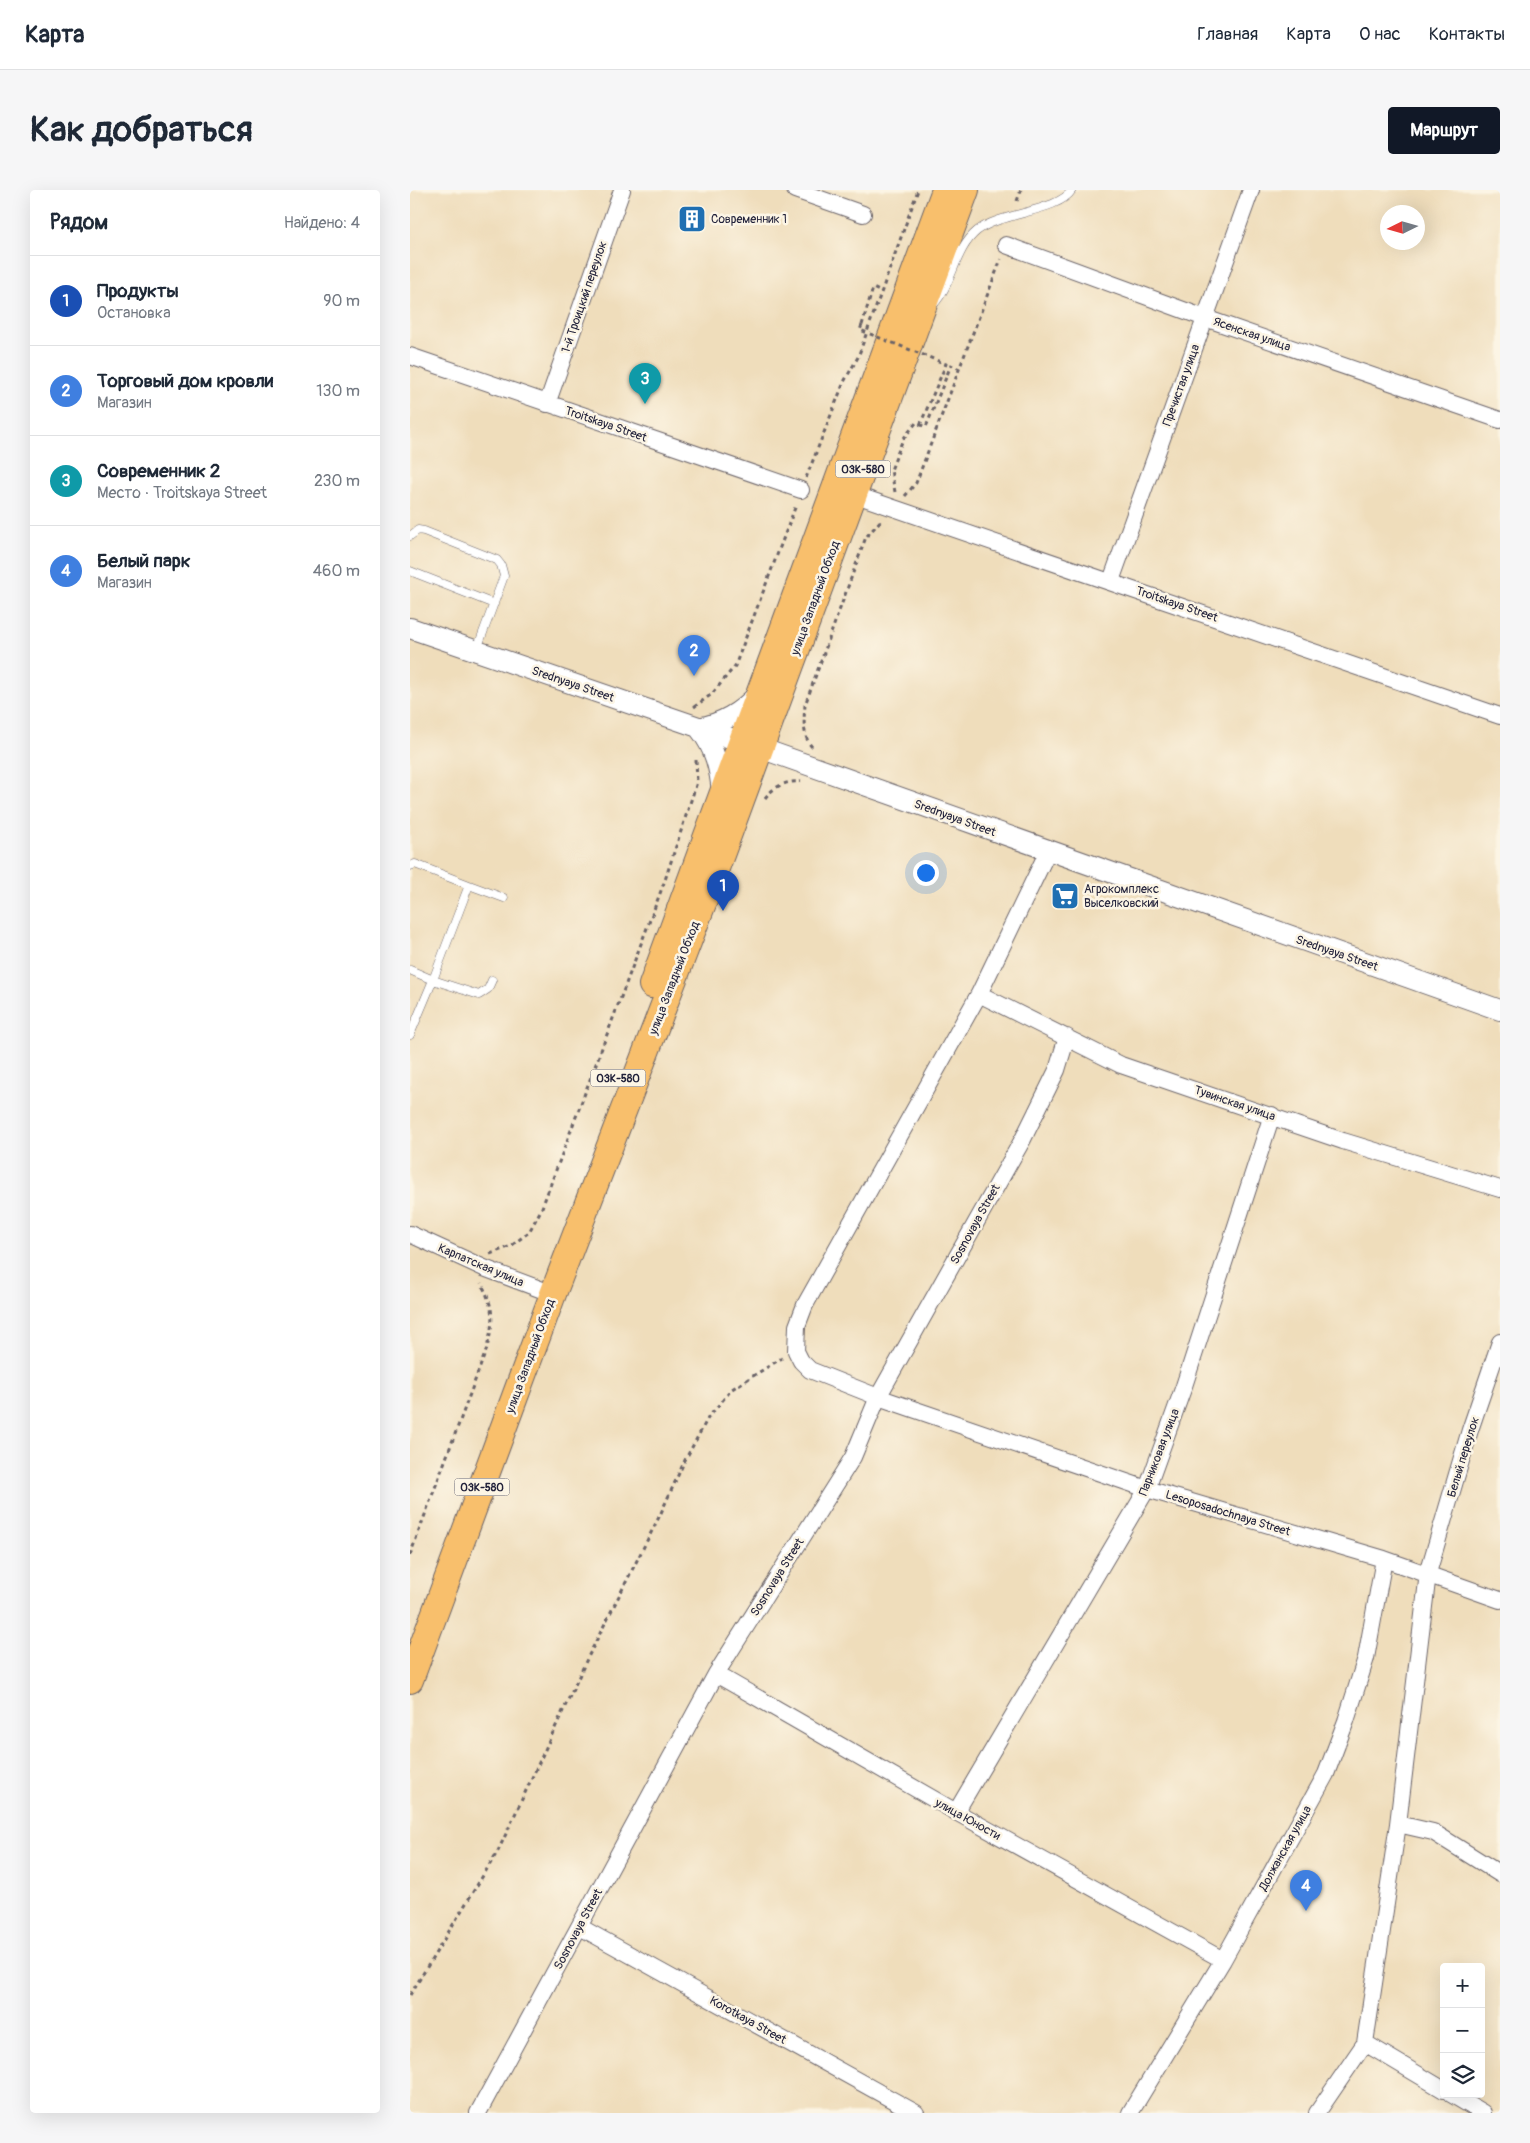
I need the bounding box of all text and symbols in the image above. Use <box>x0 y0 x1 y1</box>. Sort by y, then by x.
text: Карта <box>25 20 84 49</box>
text: Главная <box>1197 23 1258 46</box>
text: Карта <box>1286 23 1331 46</box>
text: О нас <box>1359 23 1401 46</box>
text: Контакты <box>1429 23 1505 46</box>
button: Маршрут <box>1388 107 1500 154</box>
text: Как добраться <box>30 108 253 152</box>
building icon: Современник 1 <box>677 204 707 234</box>
north arrow <box>1380 205 1425 250</box>
text: Рядом <box>50 209 108 236</box>
place label: Современник 1 <box>711 212 787 227</box>
text: Найдено: 4 <box>284 213 360 233</box>
street label: 1-й Троицкий переулок <box>558 239 611 355</box>
text: Продукты <box>97 279 179 303</box>
text: 1 <box>63 291 69 311</box>
text: 90 m <box>323 291 360 311</box>
text: Остановка <box>97 303 171 323</box>
street label: Ясенская улица <box>1211 314 1293 355</box>
street label: Пречистая улица <box>1160 342 1203 428</box>
pin: 3 <box>629 363 661 404</box>
text: Торговый дом кровли <box>97 369 273 393</box>
text: 2 <box>62 381 70 401</box>
text: 130 m <box>316 381 360 401</box>
text: Магазин <box>97 393 152 413</box>
street label: Troitskaya Street <box>563 403 649 446</box>
text: Современник 2 <box>97 459 220 483</box>
road number: 03К-580 <box>836 460 890 478</box>
text: 3 <box>62 471 70 491</box>
text: 230 m <box>314 471 360 491</box>
text: Место · Troitskaya Street <box>97 483 267 503</box>
street label: улица Западный Обход <box>787 538 843 658</box>
text: Белый парк <box>97 549 191 573</box>
text: 4 <box>61 561 71 581</box>
text: 460 m <box>313 561 360 581</box>
text: Магазин <box>97 573 152 593</box>
street label: Troitskaya Street <box>1134 583 1220 626</box>
pin: 2 <box>678 635 710 676</box>
street label: Srednyaya Street <box>530 663 616 706</box>
street label: Srednyaya Street <box>912 797 998 840</box>
your location <box>913 860 939 886</box>
pin: 1 <box>707 870 739 911</box>
supermarket icon: Агрокомплекс Выселковский <box>1050 881 1080 911</box>
place label: Агрокомплекс Выселковский <box>1084 882 1159 911</box>
street label: улица Западный Обход <box>646 919 703 1038</box>
street label: Srednyaya Street <box>1294 932 1380 975</box>
road number: 03К-580 <box>590 1070 646 1086</box>
street label: Тувинская улица <box>1192 1083 1278 1125</box>
street label: Sosnovaya Street <box>947 1181 1004 1267</box>
street label: Карпатская улица <box>436 1241 526 1290</box>
street label: улица Западный Обход <box>502 1296 558 1416</box>
street label: Парниковая улица <box>1136 1406 1183 1498</box>
street label: Белый переулок <box>1444 1415 1483 1499</box>
road number: 03К-580 <box>454 1478 510 1495</box>
street label: Lesoposadochnaya Street <box>1164 1487 1292 1540</box>
street label: Sosnovaya Street <box>747 1535 807 1619</box>
street label: улица Юности <box>932 1795 1004 1844</box>
street label: Должанская улица <box>1255 1803 1315 1894</box>
pin: 4 <box>1290 1870 1322 1911</box>
street label: Sosnovaya Street <box>551 1886 606 1972</box>
map controls <box>1440 1963 1485 2098</box>
button: + <box>1440 1963 1485 2008</box>
street label: Korotkaya Street <box>707 1993 789 2048</box>
button: − <box>1440 2008 1485 2053</box>
button: layers <box>1440 2053 1485 2098</box>

